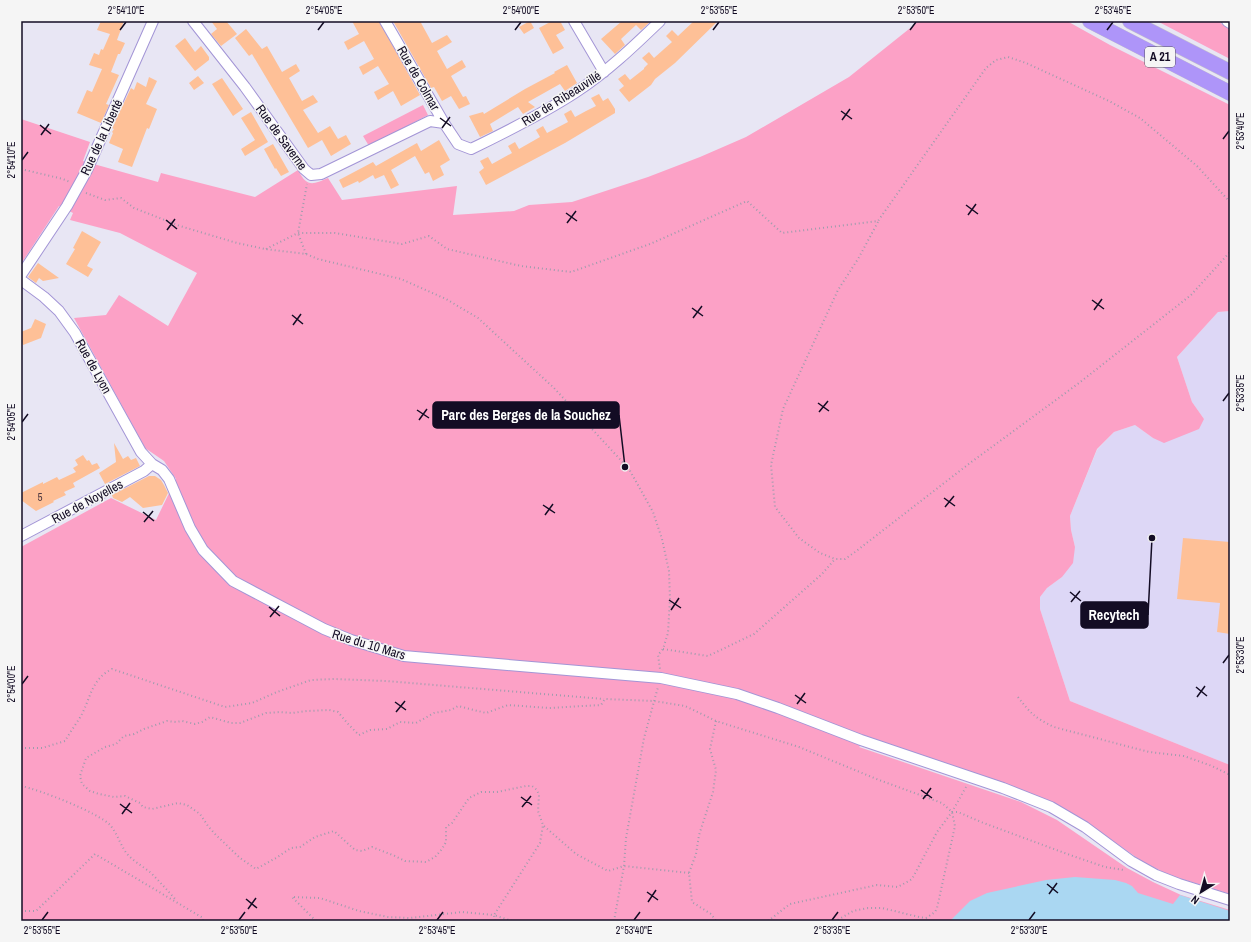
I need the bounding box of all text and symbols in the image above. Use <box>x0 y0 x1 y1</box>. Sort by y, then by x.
text: 2°54'10"E <box>108 4 144 17</box>
text: 2°54'05"E <box>306 4 342 17</box>
text: 2°54'00"E <box>503 4 539 17</box>
text: 2°53'55"E <box>701 4 737 17</box>
text: 2°53'50"E <box>898 4 934 17</box>
text: 2°53'45"E <box>1095 4 1131 17</box>
street label: Rue de Colmar <box>393 43 444 114</box>
road number: A 21 <box>1145 47 1175 67</box>
street label: Rue de Ribeauvillé <box>518 67 604 130</box>
street label: Rue de la Liberté <box>76 96 126 178</box>
street label: Rue de Saverne <box>252 101 311 174</box>
text: 2°53'40"E <box>1234 113 1247 149</box>
text: 2°54'10"E <box>5 142 18 178</box>
street label: Rue de Lyon <box>72 336 116 397</box>
text: 2°53'35"E <box>1234 375 1247 411</box>
callout: Parc des Berges de la Souchez <box>433 402 619 428</box>
text: 2°54'05"E <box>5 404 18 440</box>
text: Parc des Berges de la Souchez <box>441 406 611 424</box>
street label: Rue de Noyelles <box>49 476 126 527</box>
house number: 5 <box>37 490 43 504</box>
callout: Recytech <box>1081 602 1148 628</box>
text: Recytech <box>1088 606 1140 624</box>
street label: Rue du 10 Mars <box>330 625 408 664</box>
text: 2°53'30"E <box>1234 637 1247 673</box>
text: 2°54'00"E <box>5 666 18 702</box>
north arrow <box>1181 872 1221 912</box>
text: N <box>1188 892 1202 908</box>
text: 2°53'55"E <box>24 924 60 937</box>
text: 2°53'50"E <box>221 924 257 937</box>
text: 2°53'45"E <box>419 924 455 937</box>
text: 2°53'40"E <box>616 924 652 937</box>
text: 2°53'35"E <box>814 924 850 937</box>
text: 2°53'30"E <box>1011 924 1047 937</box>

